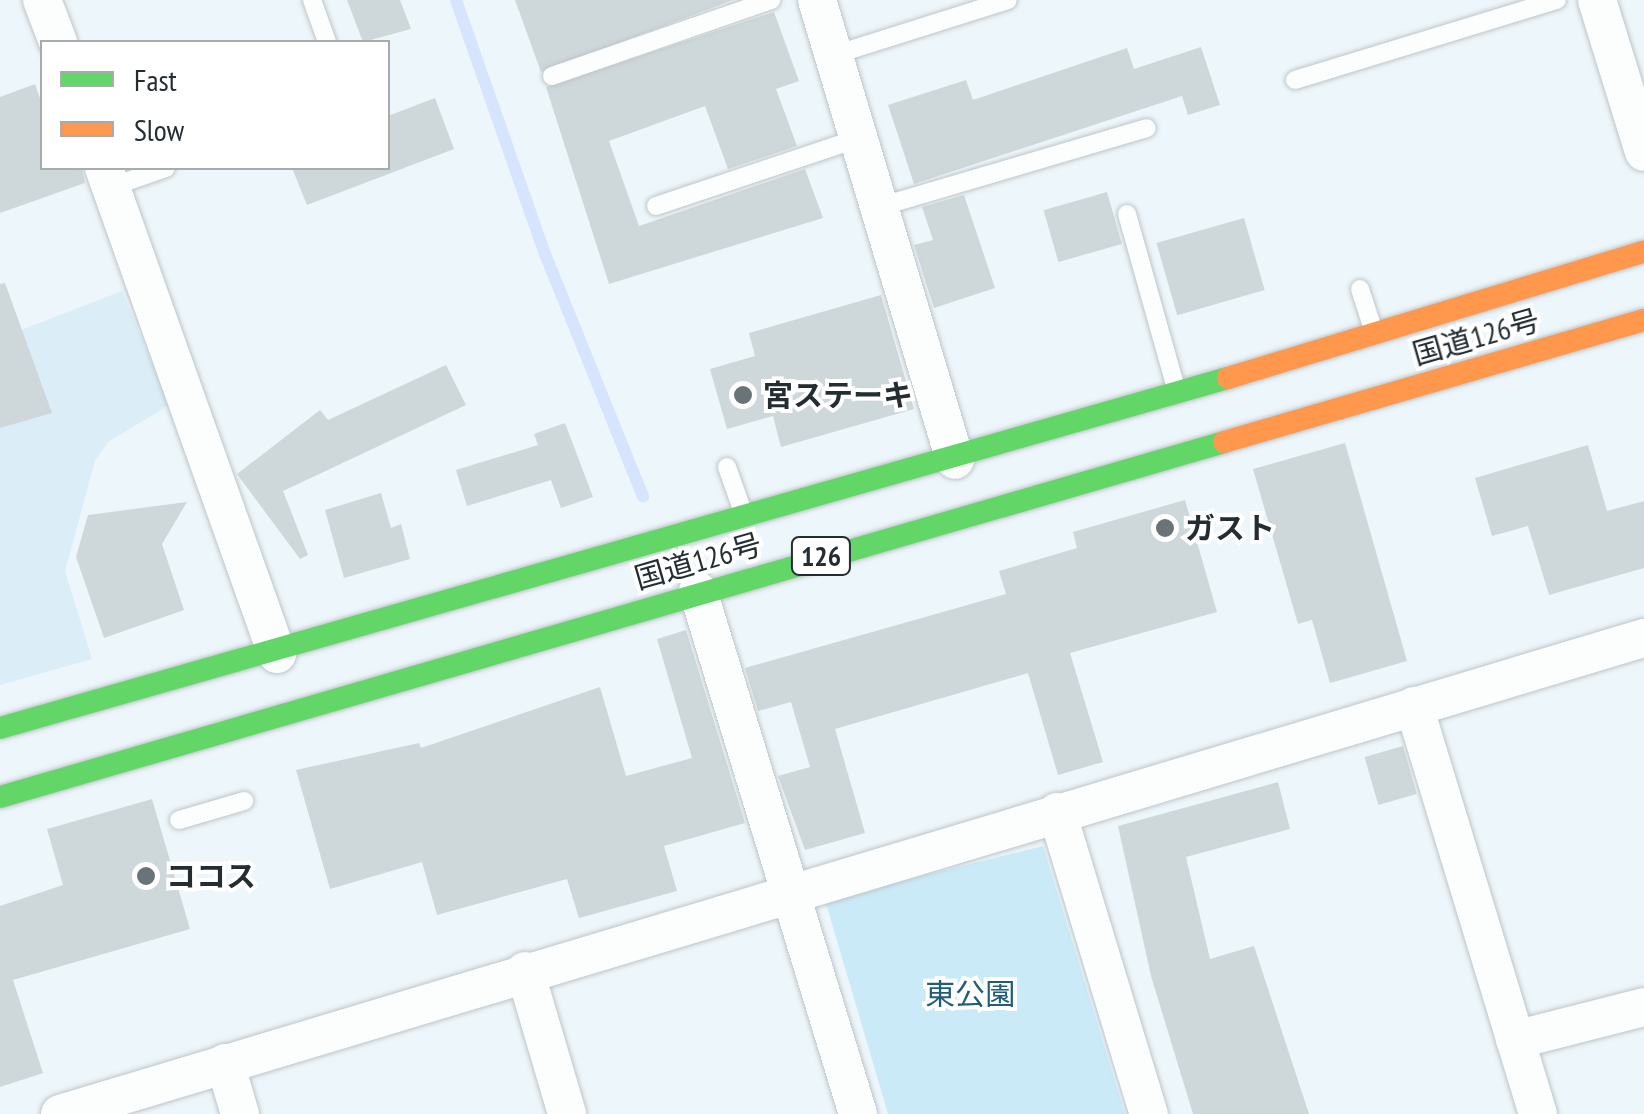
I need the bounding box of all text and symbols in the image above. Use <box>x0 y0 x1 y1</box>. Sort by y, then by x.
legend <box>40 40 390 170</box>
text: Fast <box>134 60 177 99</box>
text: Slow <box>134 110 184 149</box>
street label: 国道126号 <box>1408 302 1544 372</box>
place label: 宮ステーキ <box>763 377 913 413</box>
marker: 宮ステーキ <box>732 384 754 406</box>
place label: ガスト <box>1185 510 1275 546</box>
marker: ガスト <box>1154 517 1176 539</box>
street label: 国道126号 <box>630 526 766 596</box>
road number: 126 <box>788 533 854 579</box>
place label: ココス <box>166 858 256 894</box>
marker: ココス <box>135 865 157 887</box>
park label: 東公園 <box>925 976 1015 1012</box>

